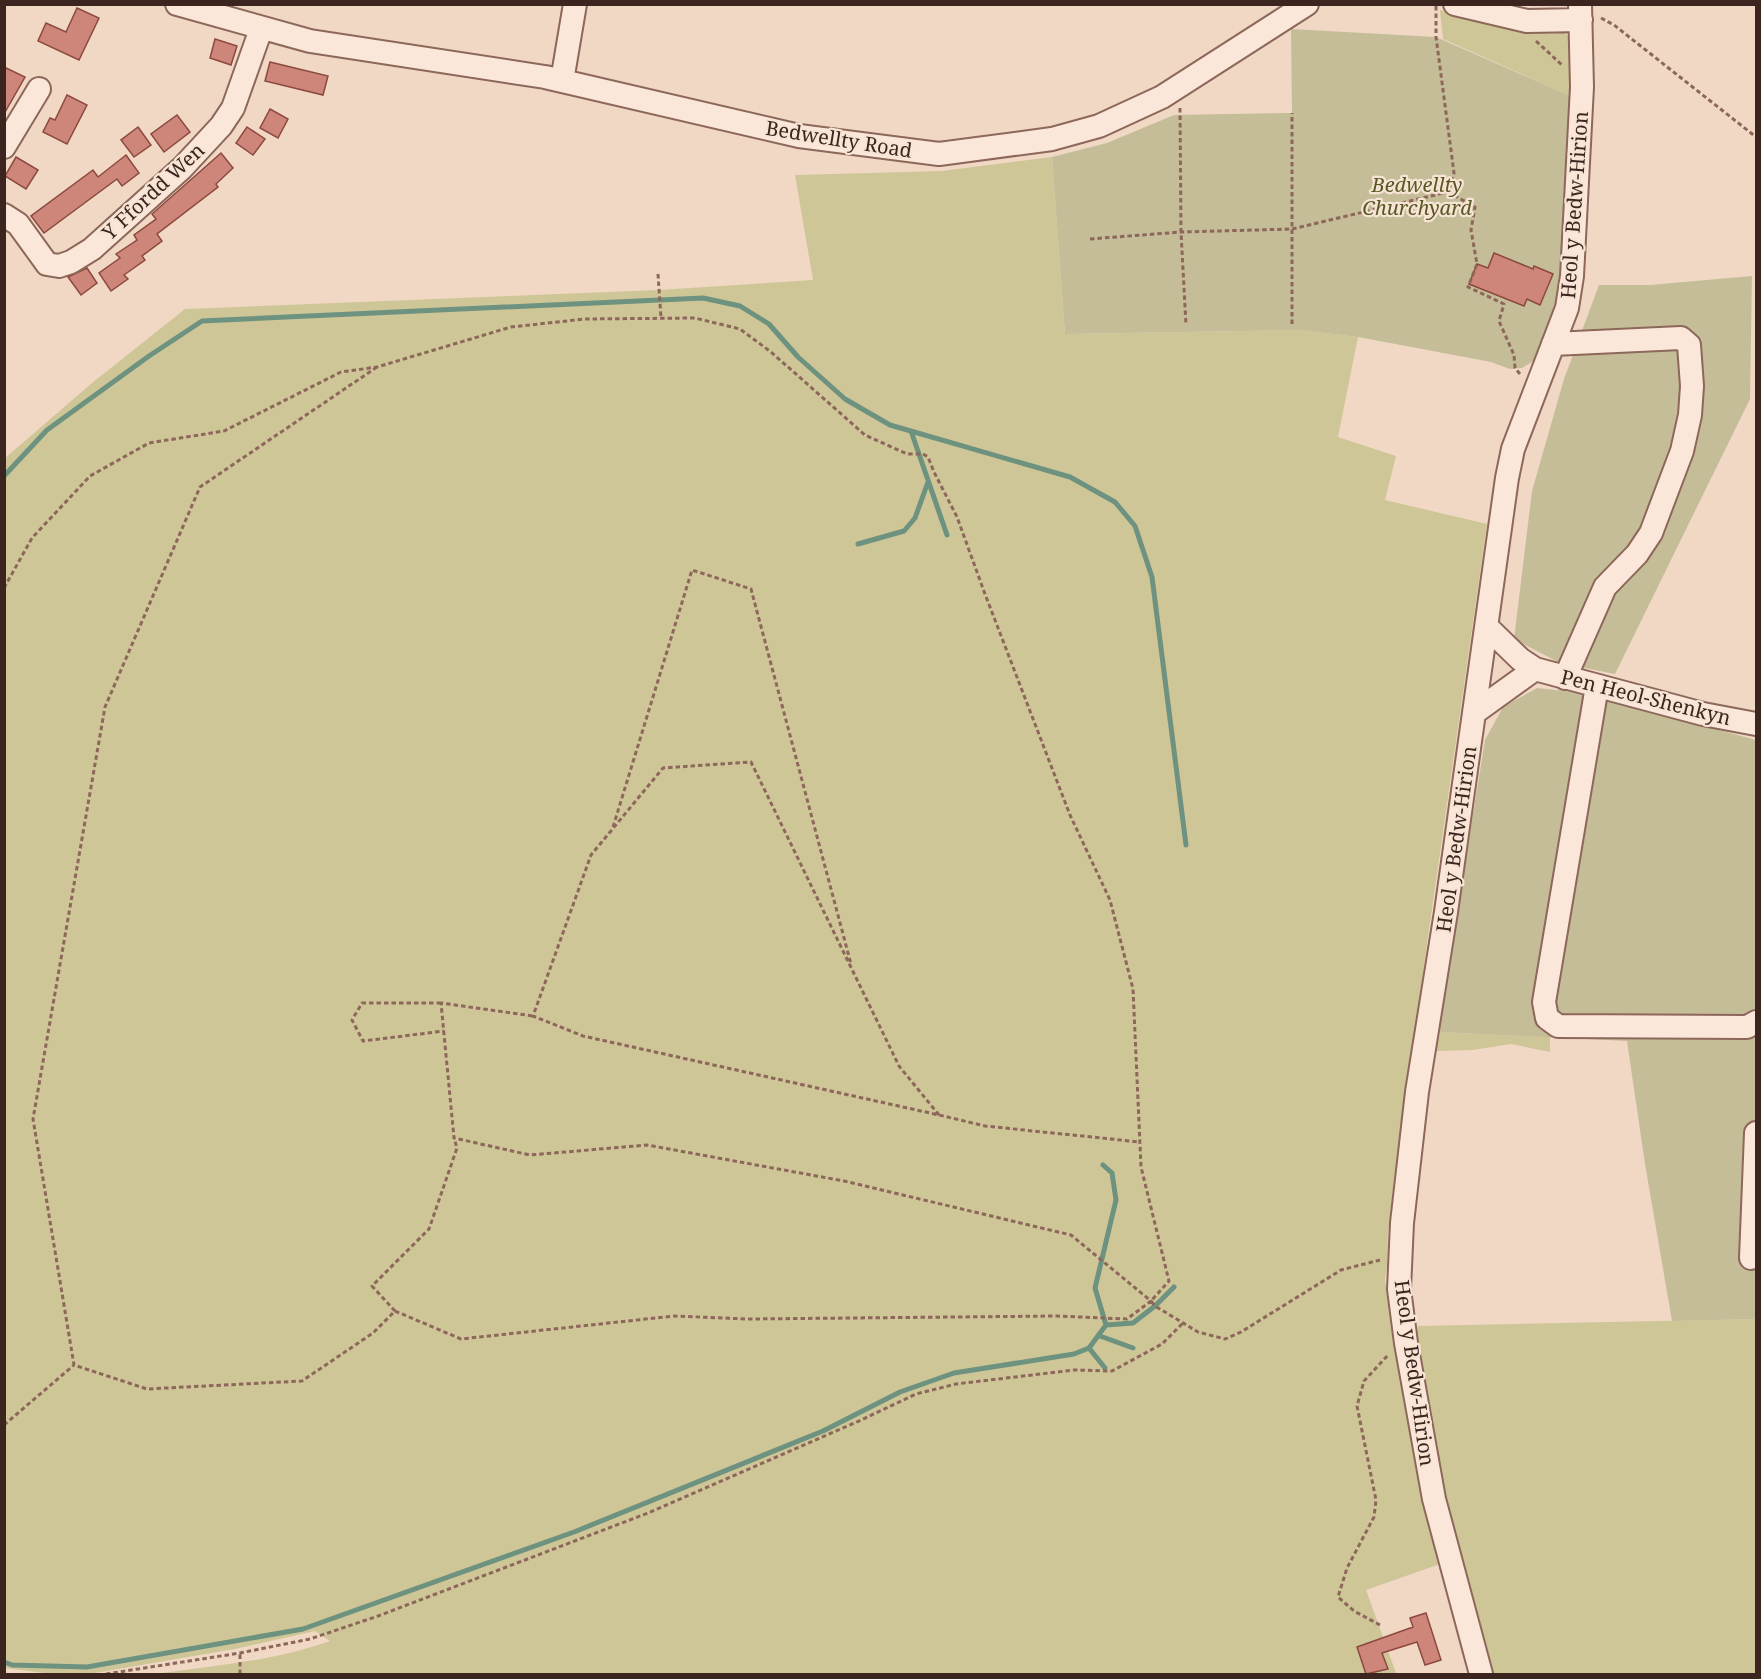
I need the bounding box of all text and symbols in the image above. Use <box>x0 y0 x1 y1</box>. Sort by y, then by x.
street label: Heol y Bedw-Hirion <box>1554 110 1594 300</box>
street label: Bedwellty Road <box>764 114 914 164</box>
street label: Y Ffordd Wen <box>95 136 210 246</box>
park label: Bedwellty Churchyard <box>1362 171 1472 221</box>
street label: Pen Heol-Shenkyn <box>1558 663 1734 731</box>
street label: Heol y Bedw-Hirion <box>1430 744 1482 934</box>
street label: Heol y Bedw-Hirion <box>1389 1278 1441 1468</box>

